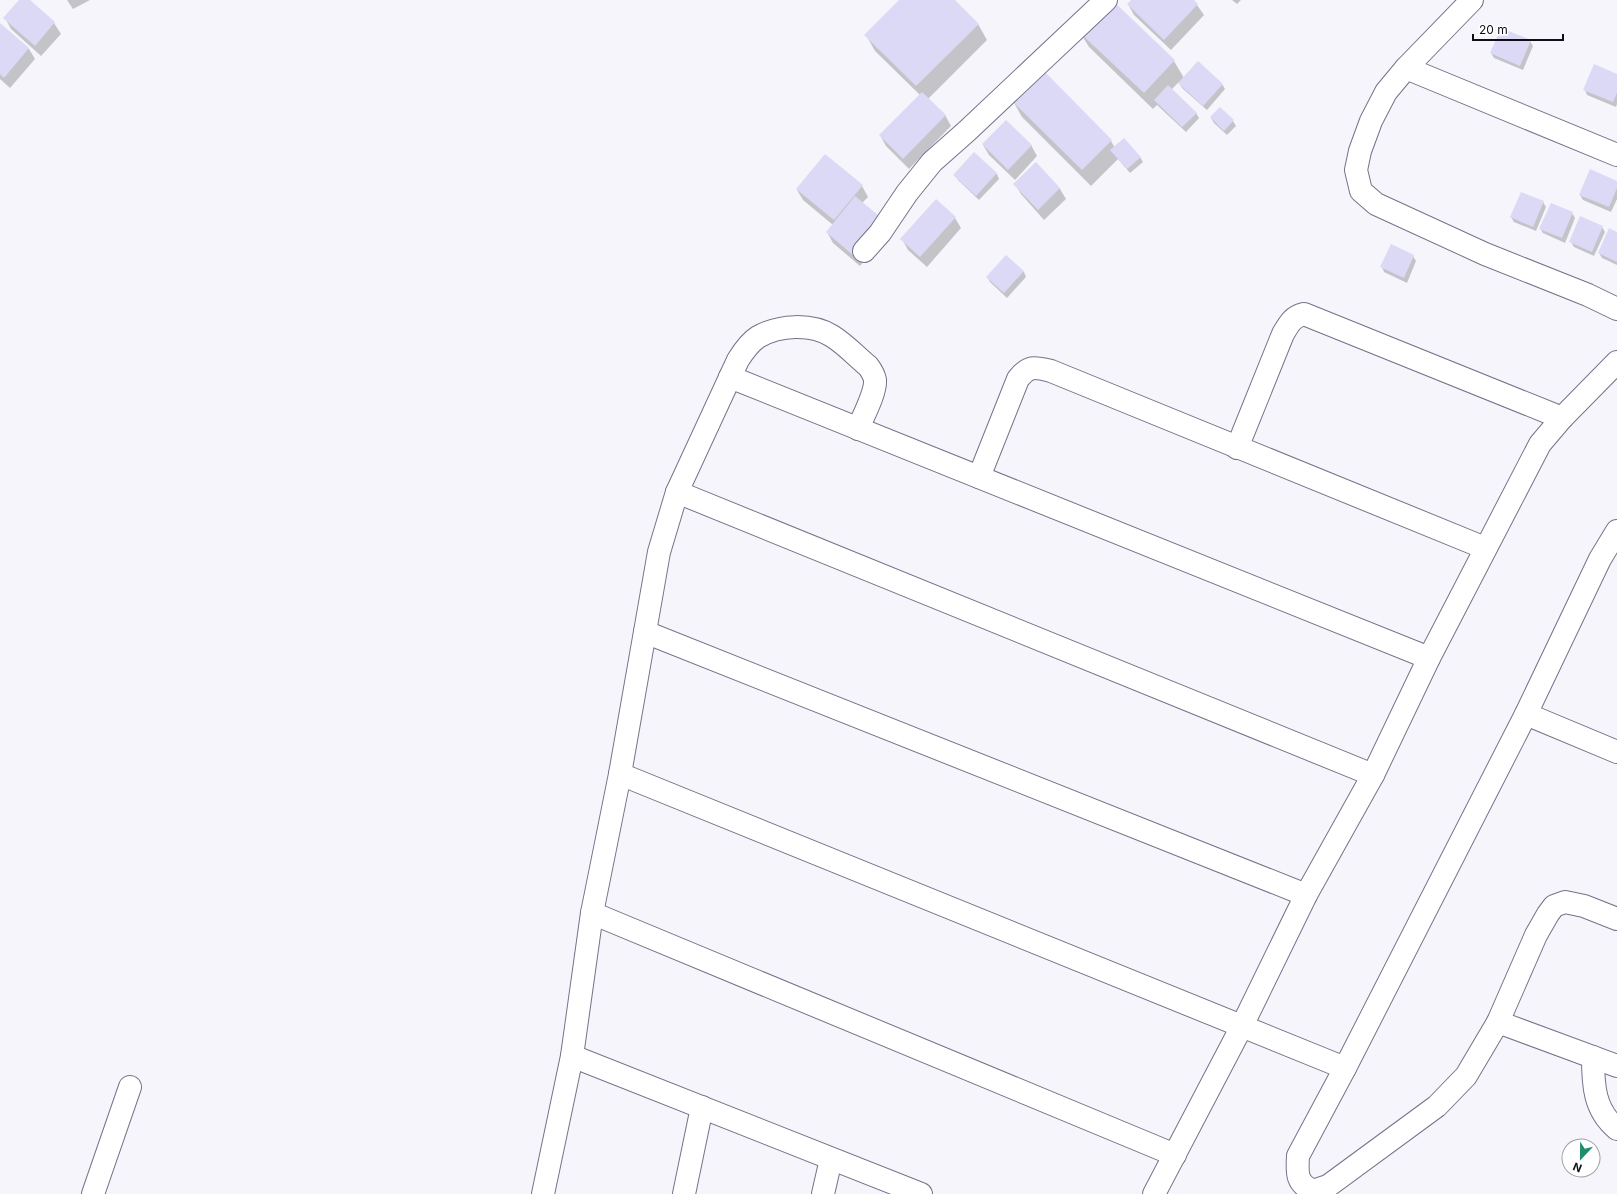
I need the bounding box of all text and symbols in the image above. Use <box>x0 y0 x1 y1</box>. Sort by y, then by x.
scale bar <box>1473 16 1563 42</box>
text: 20 m <box>1479 22 1508 37</box>
north arrow <box>1561 1138 1601 1178</box>
text: N <box>1571 1159 1584 1175</box>

